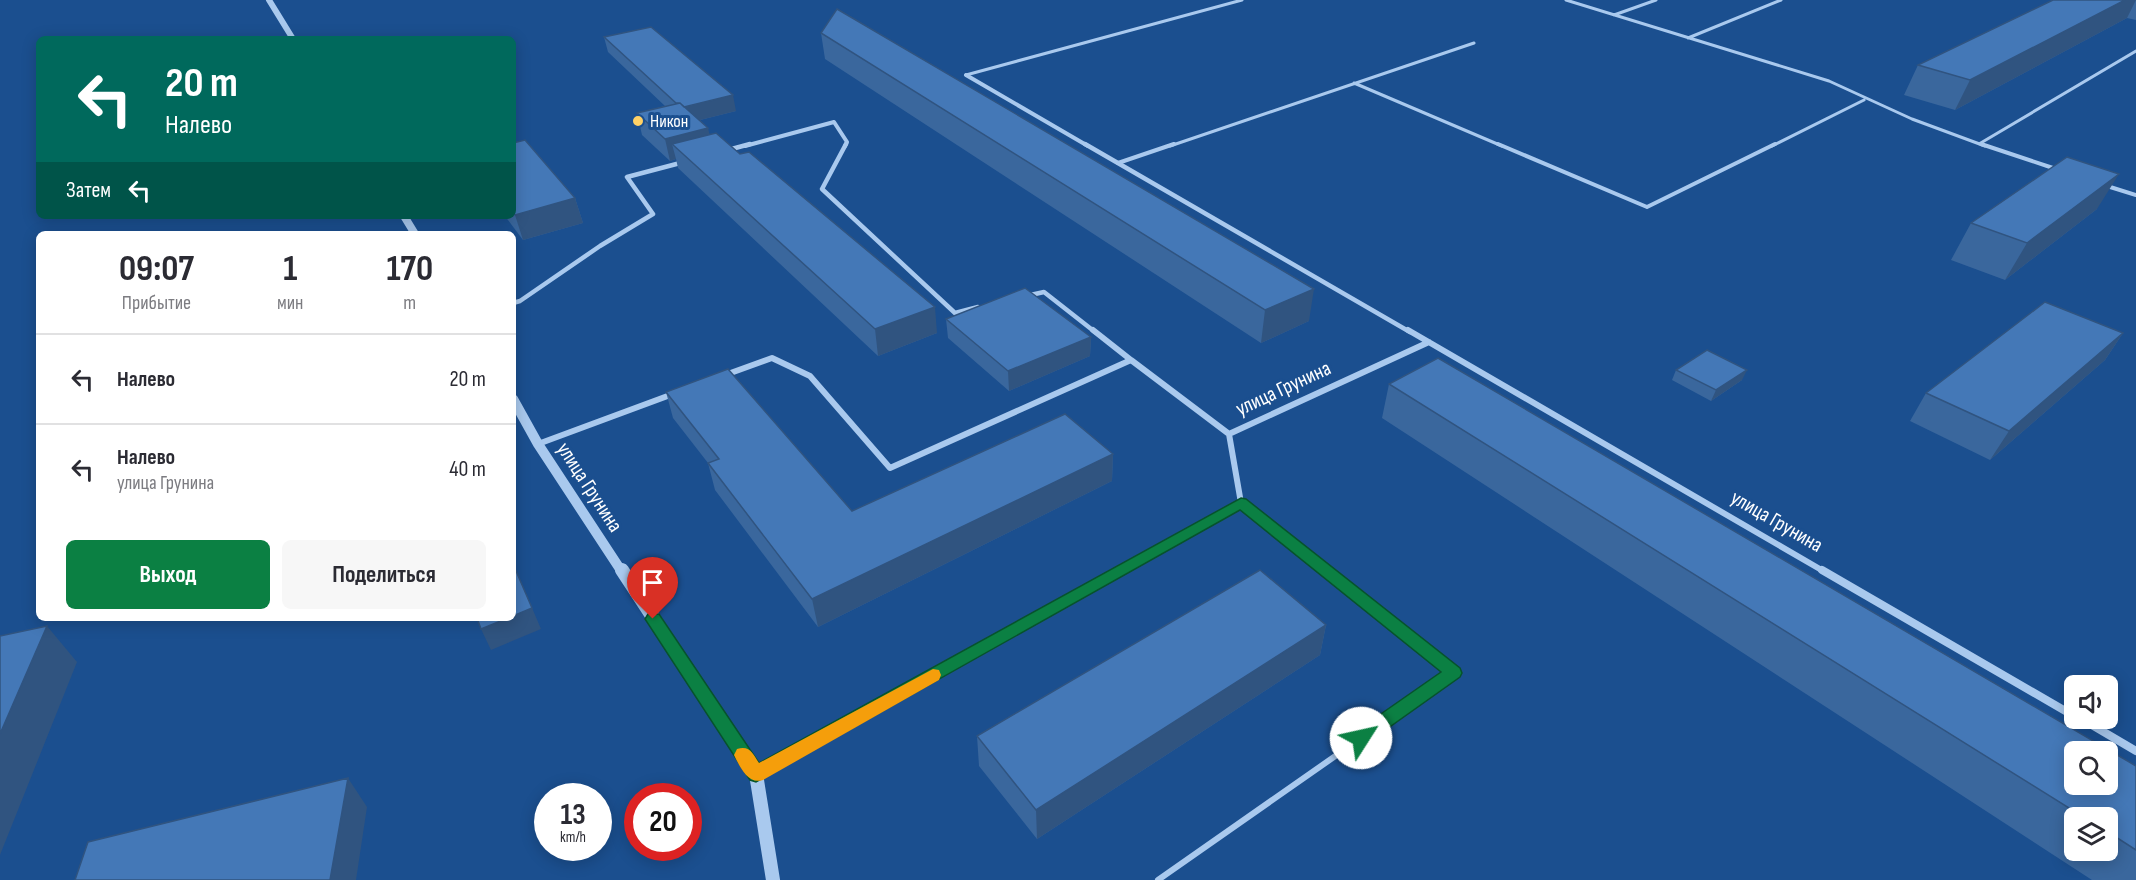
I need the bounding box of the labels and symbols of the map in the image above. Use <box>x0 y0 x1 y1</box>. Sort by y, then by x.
place label: Никон <box>650 111 688 132</box>
marker: Никон <box>631 114 645 128</box>
street label: улица Грунина <box>1232 356 1335 421</box>
street label: улица Грунина <box>551 438 628 537</box>
street label: улица Грунина <box>1726 485 1827 558</box>
pin <box>627 557 678 619</box>
position arrow <box>1329 706 1393 770</box>
speed limit sign: 20 <box>624 783 702 861</box>

